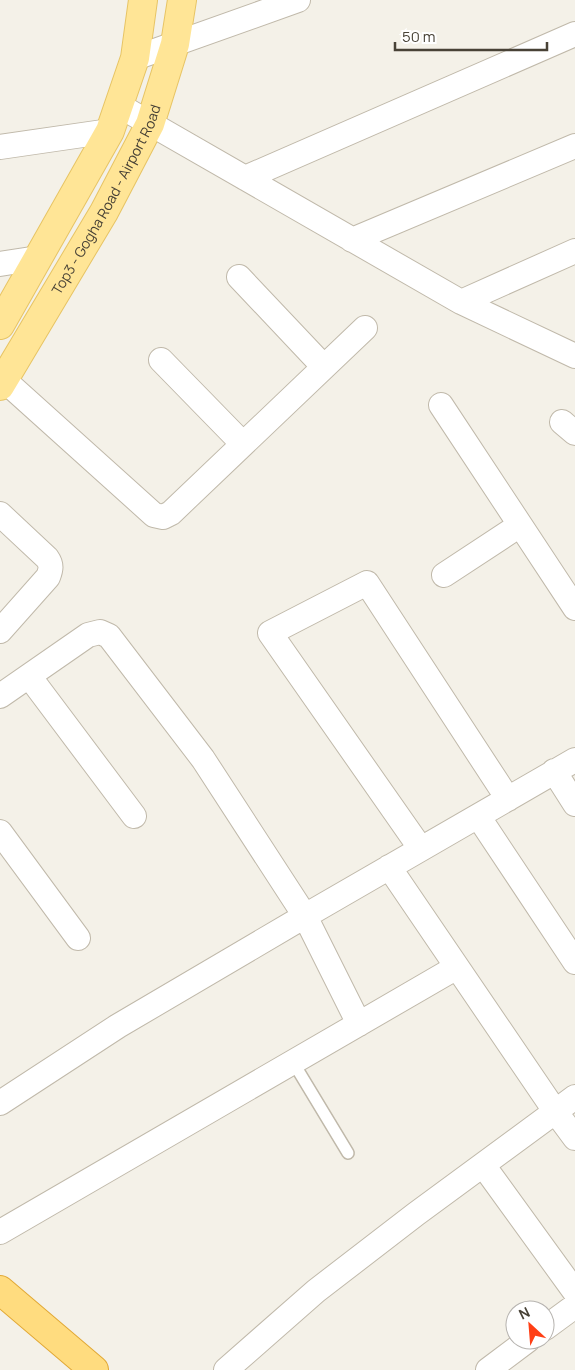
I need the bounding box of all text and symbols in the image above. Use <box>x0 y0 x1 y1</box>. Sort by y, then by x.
scale bar <box>395 20 548 52</box>
text: 50 m <box>402 26 436 47</box>
street label: Top3 - Gogha Road - Airport Road <box>47 102 164 298</box>
north arrow <box>505 1300 555 1350</box>
text: N <box>515 1302 533 1324</box>

